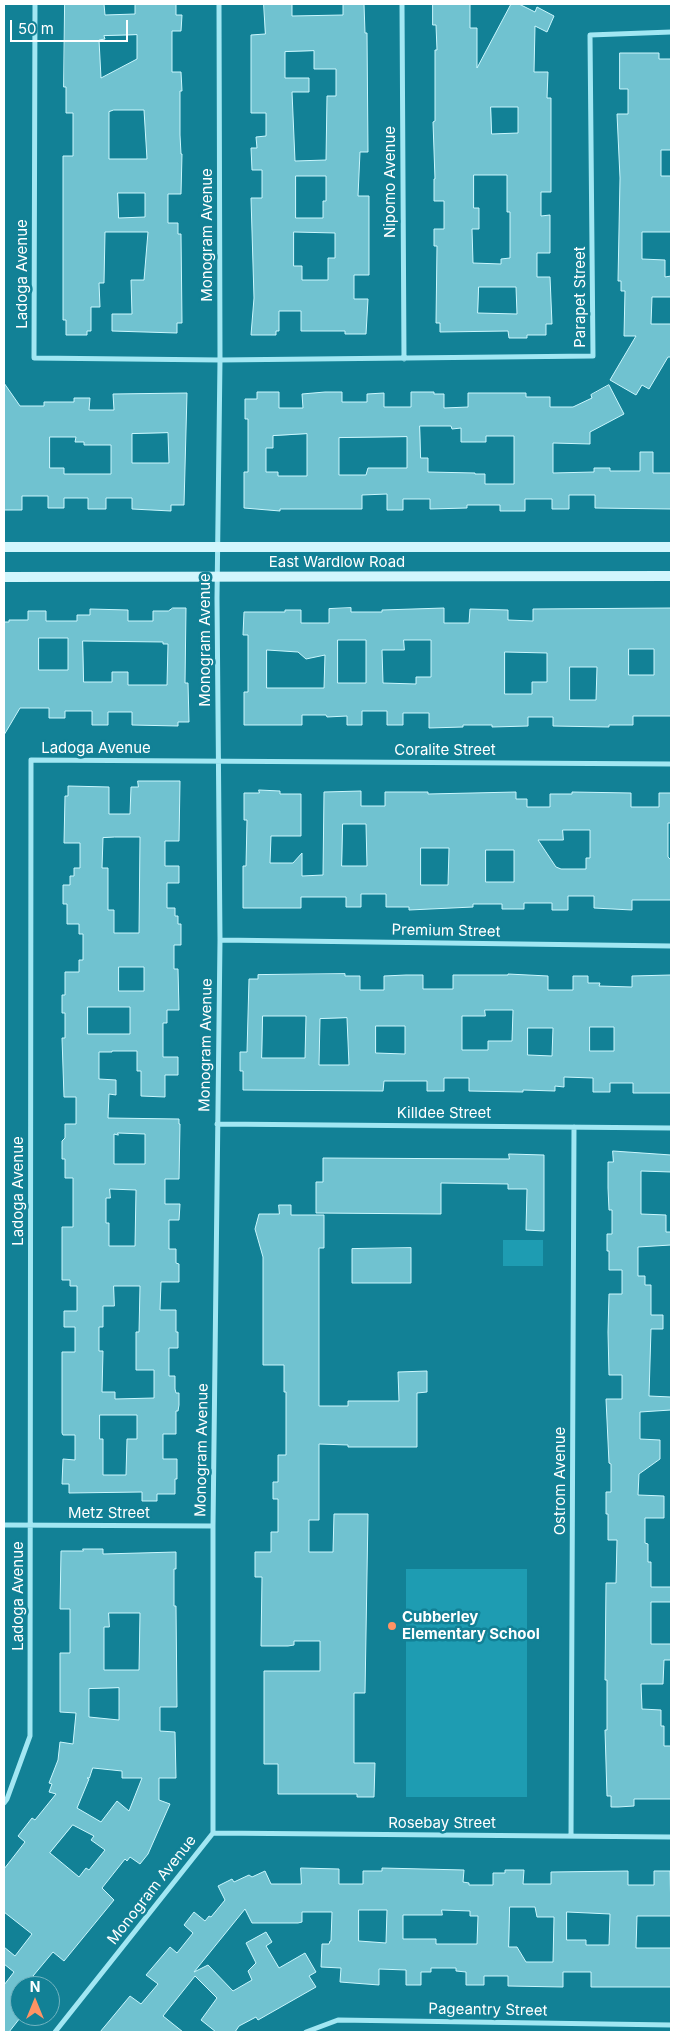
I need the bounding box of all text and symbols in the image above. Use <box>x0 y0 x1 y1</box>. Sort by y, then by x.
scale bar <box>12 10 130 42</box>
text: 50 m <box>18 19 54 38</box>
street label: Nipomo Avenue <box>381 126 399 238</box>
street label: Monogram Avenue <box>198 168 216 302</box>
street label: Ladoga Avenue <box>13 219 31 329</box>
street label: Parapet Street <box>571 246 589 348</box>
street label: East Wardlow Road <box>269 553 405 571</box>
street label: Monogram Avenue <box>196 573 214 707</box>
street label: Ladoga Avenue <box>41 739 151 757</box>
street label: Coralite Street <box>394 741 496 759</box>
street label: Premium Street <box>391 921 501 941</box>
street label: Monogram Avenue <box>196 978 216 1112</box>
street label: Killdee Street <box>397 1104 491 1122</box>
street label: Ladoga Avenue <box>9 1136 27 1246</box>
street label: Monogram Avenue <box>192 1383 212 1517</box>
street label: Ostrom Avenue <box>551 1427 569 1535</box>
street label: Metz Street <box>68 1504 150 1522</box>
street label: Ladoga Avenue <box>9 1541 27 1651</box>
place label: Cubberley Elementary School <box>402 1608 540 1643</box>
marker: Cubberley Elementary School <box>386 1620 398 1632</box>
street label: Rosebay Street <box>388 1814 496 1832</box>
street label: Monogram Avenue <box>104 1832 200 1948</box>
north arrow <box>10 1976 60 2026</box>
text: N <box>30 1978 40 1995</box>
street label: Pageantry Street <box>428 2000 548 2020</box>

